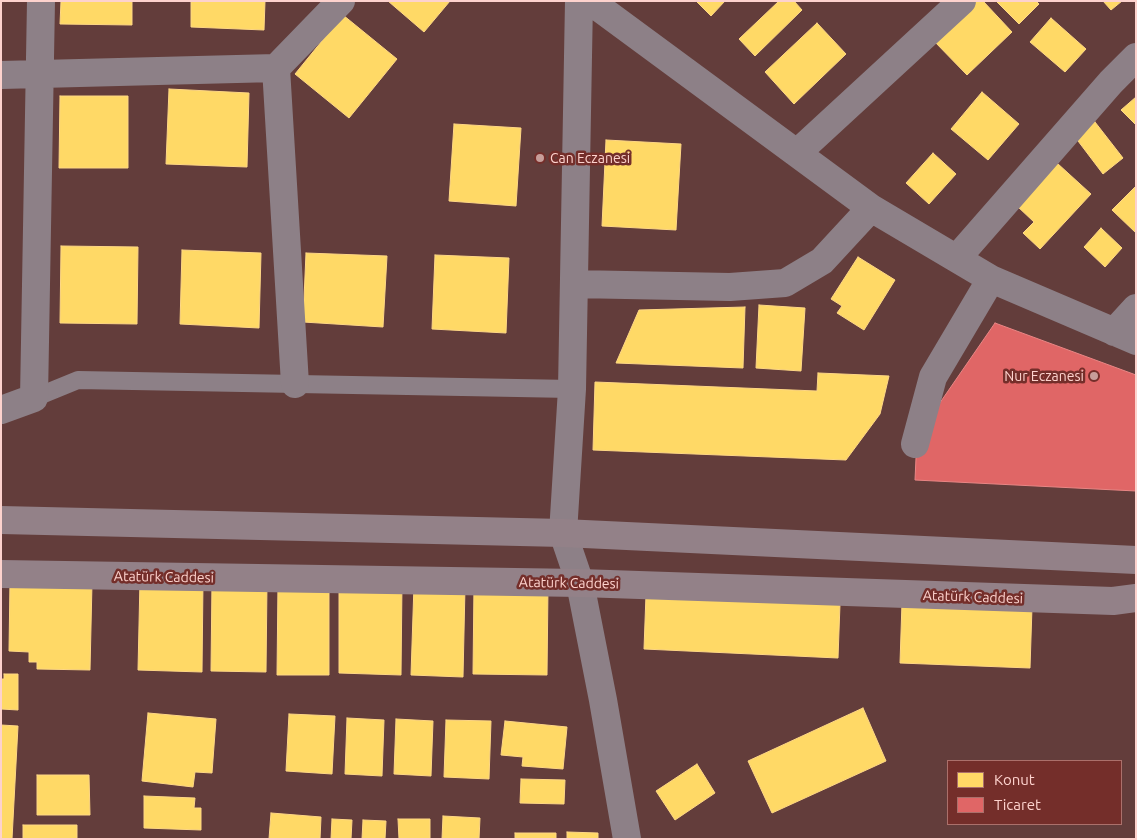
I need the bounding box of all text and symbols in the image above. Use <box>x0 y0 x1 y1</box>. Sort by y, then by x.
place label: Can Eczanesi <box>550 150 630 166</box>
marker: Can Eczanesi <box>534 152 546 164</box>
place label: Nur Eczanesi <box>1004 368 1084 384</box>
marker: Nur Eczanesi <box>1088 370 1100 382</box>
street label: Atatürk Caddesi <box>114 568 214 586</box>
street label: Atatürk Caddesi <box>519 574 619 592</box>
street label: Atatürk Caddesi <box>923 587 1023 607</box>
legend <box>947 760 1122 825</box>
text: Konut <box>994 771 1035 788</box>
text: Ticaret <box>994 796 1041 813</box>

